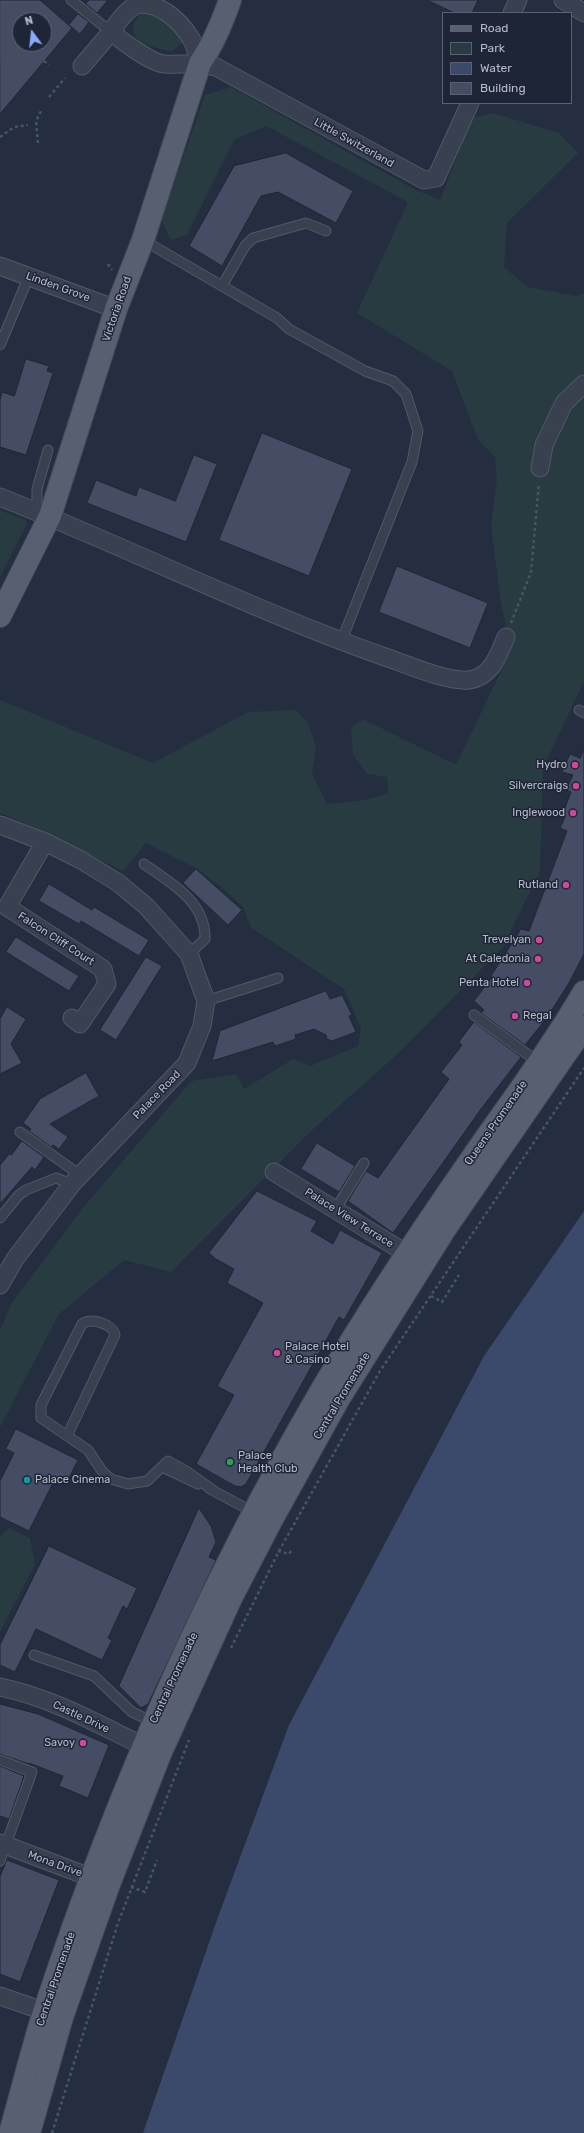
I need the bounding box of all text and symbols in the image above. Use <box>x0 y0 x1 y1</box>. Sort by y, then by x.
north arrow <box>12 12 52 52</box>
legend <box>442 12 572 104</box>
text: N <box>24 14 35 28</box>
text: Road <box>480 21 508 35</box>
text: Park <box>480 41 505 55</box>
text: Water <box>480 61 512 75</box>
text: Building <box>480 81 526 95</box>
street label: Little Switzerland <box>312 116 396 170</box>
street label: Linden Grove <box>24 269 92 305</box>
street label: Victoria Road <box>100 275 134 343</box>
place label: Hydro <box>536 758 567 772</box>
marker: Hydro <box>570 760 580 770</box>
place label: Silvercraigs <box>509 779 568 793</box>
marker: Silvercraigs <box>571 781 581 791</box>
place label: Inglewood <box>512 806 565 820</box>
marker: Inglewood <box>568 808 578 818</box>
place label: Rutland <box>518 878 558 892</box>
marker: Rutland <box>561 880 571 890</box>
street label: Falcon Cliff Court <box>15 909 97 969</box>
place label: Trevelyan <box>482 933 531 947</box>
marker: Trevelyan <box>534 935 544 945</box>
place label: At Caledonia <box>465 952 530 966</box>
marker: At Caledonia <box>533 954 543 964</box>
place label: Penta Hotel <box>459 976 519 990</box>
marker: Penta Hotel <box>522 978 532 988</box>
place label: Regal <box>523 1009 552 1023</box>
marker: Regal <box>510 1011 520 1021</box>
street label: Palace Road <box>130 1068 184 1122</box>
street label: Queens Promenade <box>462 1078 530 1168</box>
street label: Palace View Terrace <box>302 1185 396 1251</box>
place label: Palace Hotel & Casino <box>285 1340 349 1366</box>
marker: Palace Hotel & Casino <box>272 1348 282 1358</box>
street label: Central Promenade <box>311 1350 373 1442</box>
place label: Palace Health Club <box>238 1449 298 1475</box>
marker: Palace Health Club <box>225 1457 235 1467</box>
place label: Palace Cinema <box>35 1473 110 1487</box>
marker: Palace Cinema <box>22 1475 32 1485</box>
street label: Central Promenade <box>147 1630 201 1726</box>
street label: Castle Drive <box>50 1698 112 1736</box>
place label: Savoy <box>44 1736 75 1750</box>
marker: Savoy <box>78 1738 88 1748</box>
street label: Mona Drive <box>26 1848 84 1880</box>
street label: Central Promenade <box>34 1930 78 2028</box>

